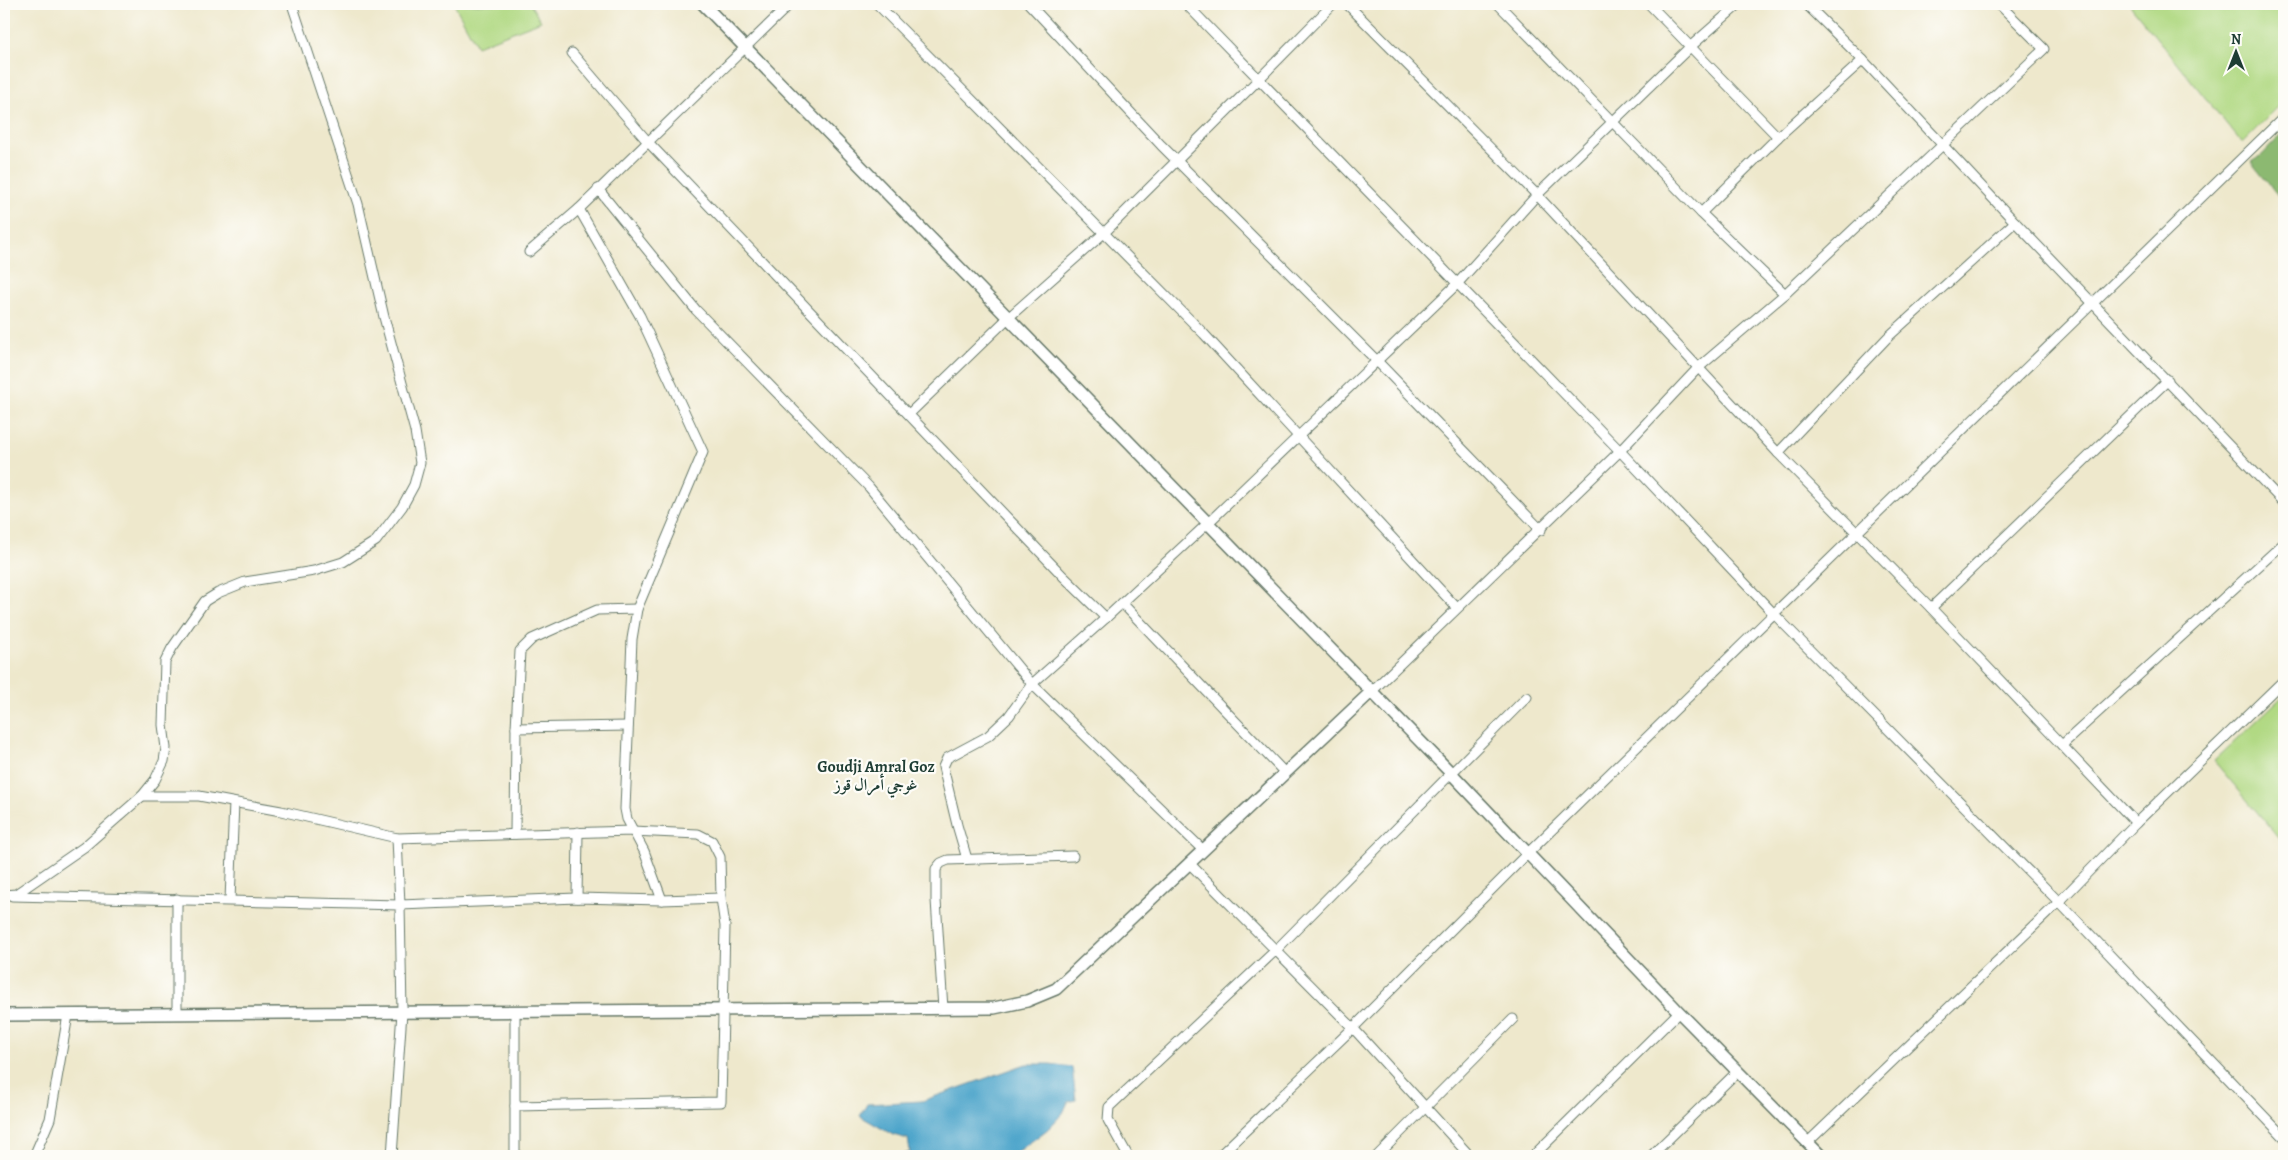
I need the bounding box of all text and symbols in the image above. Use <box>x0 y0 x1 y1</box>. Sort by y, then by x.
north arrow <box>2210 28 2260 78</box>
text: N <box>2231 30 2241 49</box>
district label: Goudji Amral Goz غوجي أمرال قوز <box>817 756 935 798</box>

